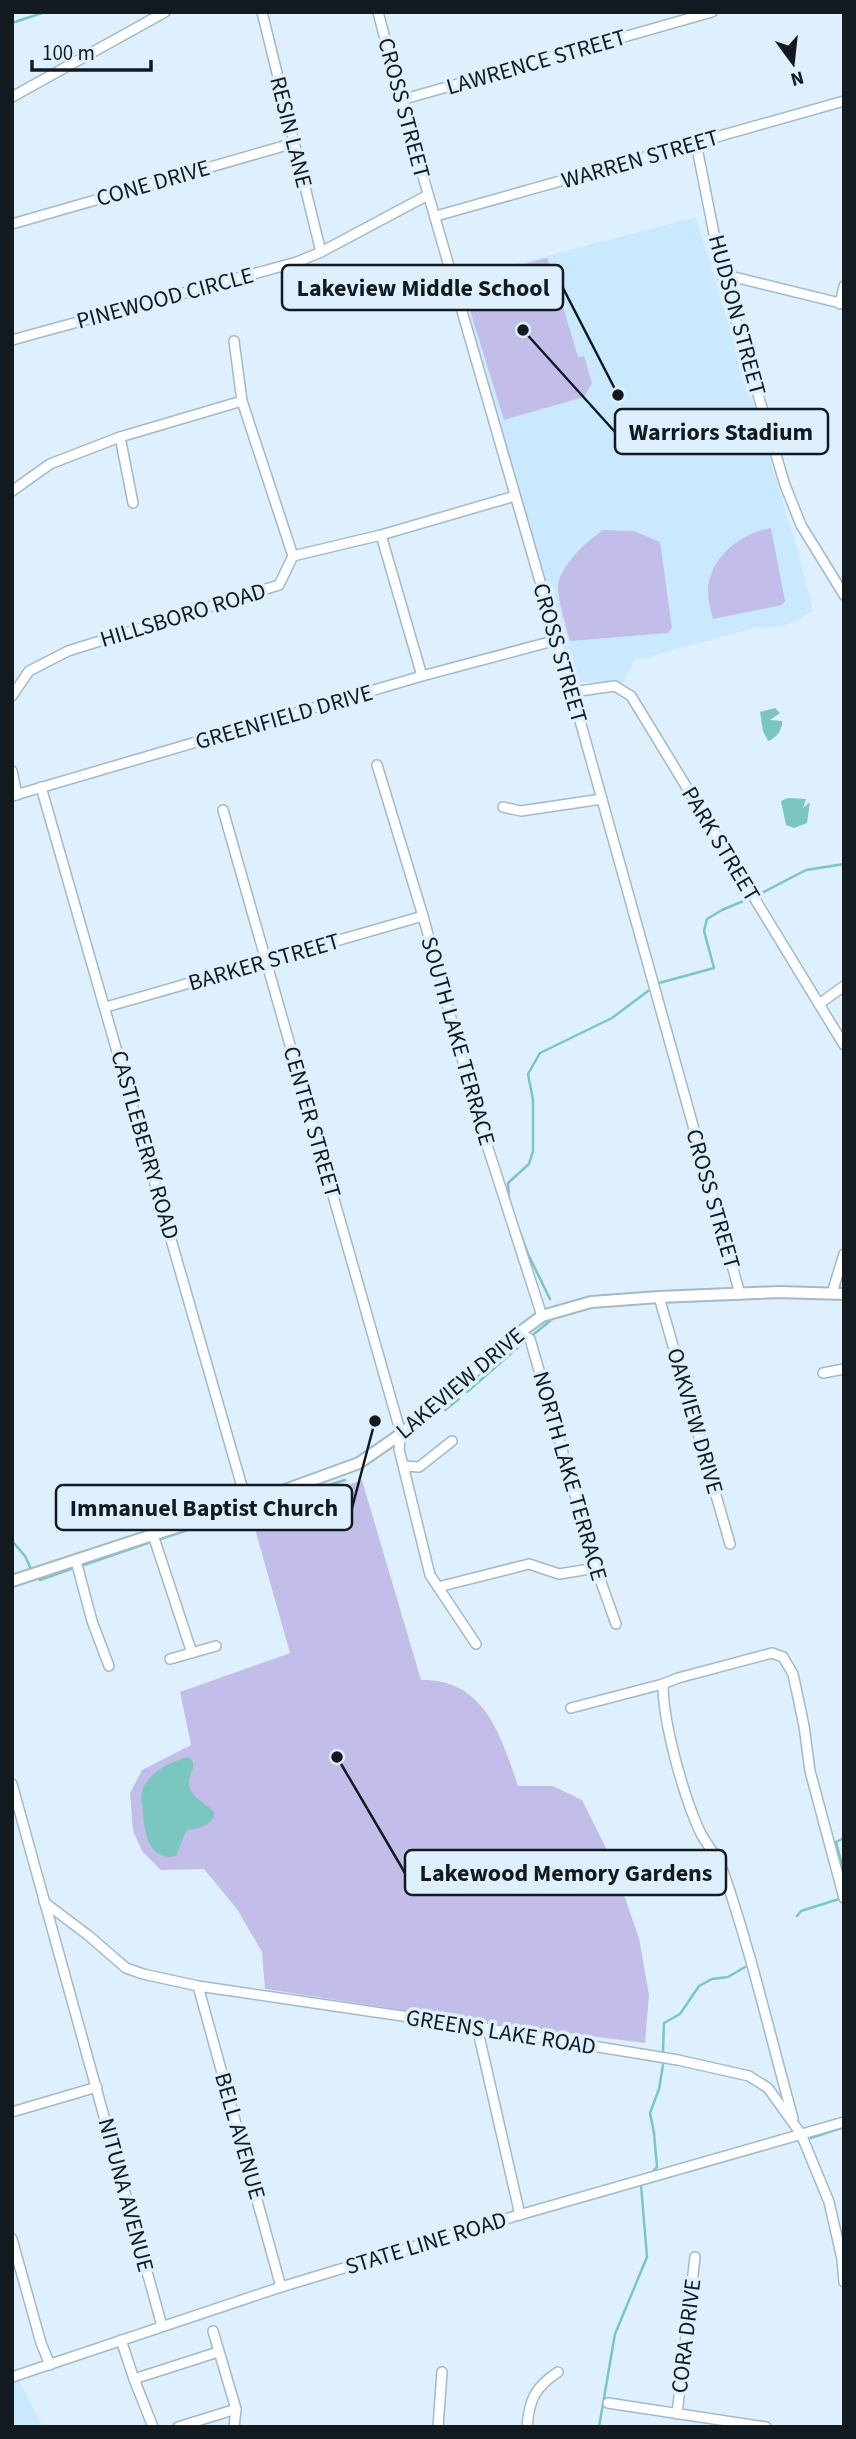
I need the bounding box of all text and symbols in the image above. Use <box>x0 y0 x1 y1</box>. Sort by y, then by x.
street label: LAWRENCE STREET <box>442 21 630 103</box>
scale bar <box>32 28 150 72</box>
north arrow <box>758 28 828 98</box>
street label: CROSS STREET <box>369 34 439 182</box>
text: 100 m <box>42 38 95 68</box>
text: N <box>787 63 807 93</box>
street label: RESIN LANE <box>261 73 321 191</box>
street label: WARREN STREET <box>558 121 722 197</box>
street label: CONE DRIVE <box>92 151 214 215</box>
street label: HUDSON STREET <box>700 231 774 399</box>
street label: PINEWOOD CIRCLE <box>73 259 257 337</box>
callout: Lakeview Middle School <box>282 265 563 310</box>
text: Lakeview Middle School <box>296 271 550 306</box>
callout: Warriors Stadium <box>615 409 828 454</box>
text: Warriors Stadium <box>629 415 813 450</box>
street label: HILLSBORO ROAD <box>96 574 270 656</box>
street label: CROSS STREET <box>524 579 596 727</box>
street label: GREENFIELD DRIVE <box>191 676 377 758</box>
street label: PARK STREET <box>674 780 768 908</box>
street label: BARKER STREET <box>184 925 344 999</box>
street label: SOUTH LAKE TERRACE <box>412 933 504 1149</box>
street label: CENTER STREET <box>275 1042 349 1202</box>
street label: CASTLEBERRY ROAD <box>102 1047 188 1243</box>
street label: CROSS STREET <box>677 1125 749 1273</box>
street label: LAKEVIEW DRIVE <box>388 1319 532 1447</box>
street label: OAKVIEW DRIVE <box>658 1344 732 1498</box>
street label: NORTH LAKE TERRACE <box>524 1367 616 1585</box>
callout: Immanuel Baptist Church <box>56 1485 352 1530</box>
text: Immanuel Baptist Church <box>70 1491 338 1526</box>
callout: Lakewood Memory Gardens <box>405 1850 726 1895</box>
text: Lakewood Memory Gardens <box>420 1856 712 1891</box>
street label: GREENS LAKE ROAD <box>404 2001 598 2063</box>
street label: BELL AVENUE <box>206 2069 274 2203</box>
street label: NITUNA AVENUE <box>90 2114 162 2276</box>
street label: STATE LINE ROAD <box>341 2203 511 2283</box>
street label: CORA DRIVE <box>663 2277 709 2395</box>

